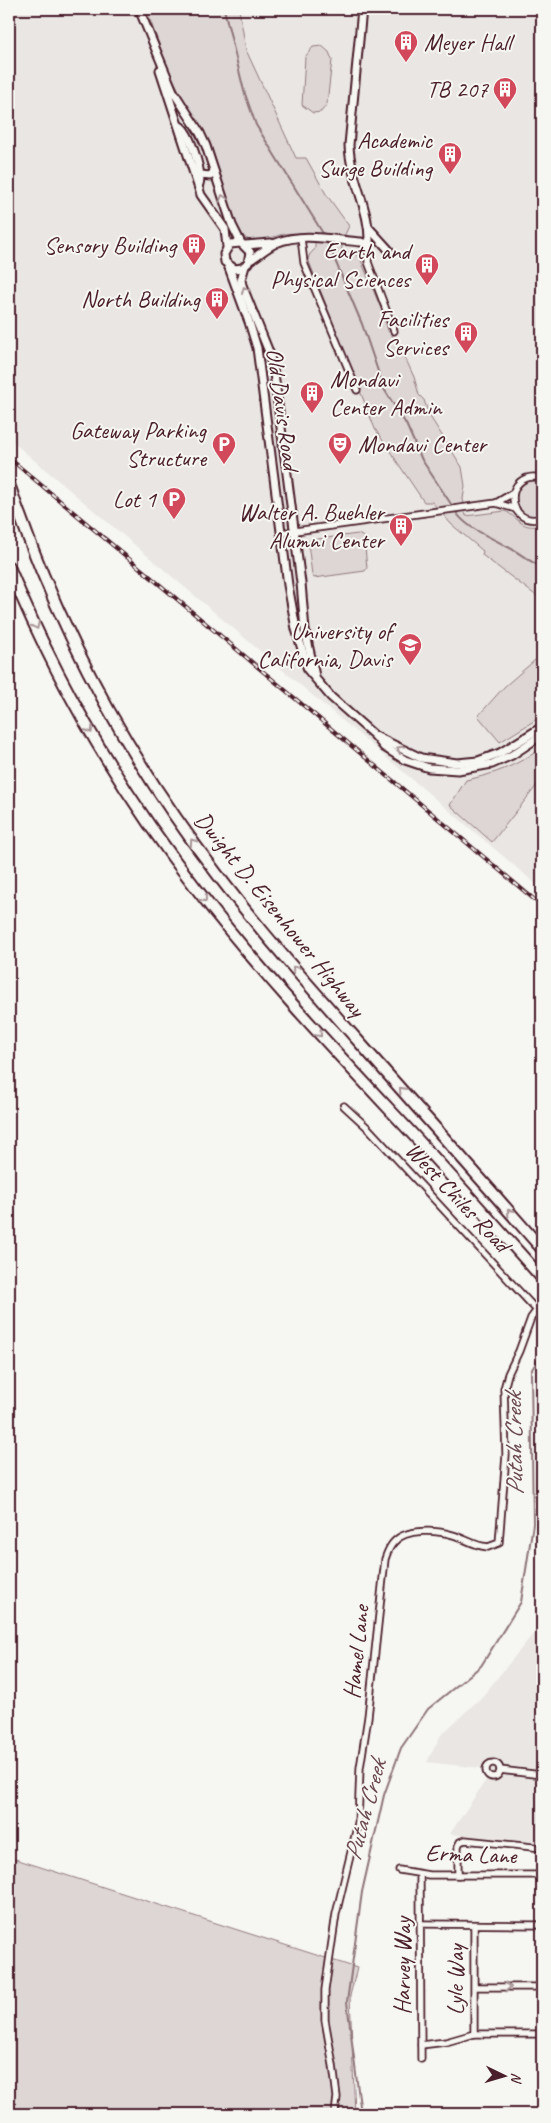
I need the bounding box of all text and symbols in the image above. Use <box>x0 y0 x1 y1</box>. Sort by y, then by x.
place label: Meyer Hall <box>424 27 515 57</box>
building icon: Meyer Hall <box>393 29 419 63</box>
place label: TB 207 <box>427 74 489 104</box>
building icon: TB 207 <box>492 76 518 110</box>
place label: Academic Surge Building <box>318 125 433 183</box>
building icon: Academic Surge Building <box>437 141 463 175</box>
one-way arrow <box>218 194 228 203</box>
place label: Sensory Building <box>44 230 178 260</box>
building icon: Sensory Building <box>181 232 207 266</box>
place label: Earth and Physical Sciences <box>271 236 414 294</box>
building icon: Earth and Physical Sciences <box>414 252 440 286</box>
place label: North Building <box>81 284 201 314</box>
building icon: North Building <box>204 286 230 320</box>
one-way arrow <box>241 286 252 295</box>
place label: Facilities Services <box>377 304 451 362</box>
building icon: Facilities Services <box>453 320 479 354</box>
street label: Old Davis Road <box>260 346 307 475</box>
place label: Mondavi Center Admin <box>330 364 443 422</box>
building icon: Mondavi Center Admin <box>299 380 325 414</box>
place label: Gateway Parking Structure <box>70 415 208 473</box>
place label: Mondavi Center <box>358 429 489 459</box>
parking icon: Gateway Parking Structure <box>211 431 237 465</box>
theatre icon: Mondavi Center <box>327 431 353 465</box>
place label: Lot 1 <box>113 484 157 514</box>
parking icon: Lot 1 <box>161 486 187 520</box>
place label: Walter A. Buehler Alumni Center <box>239 497 386 555</box>
building icon: Walter A. Buehler Alumni Center <box>388 513 414 547</box>
place label: University of California, Davis <box>258 616 397 674</box>
one-way arrow <box>30 620 40 629</box>
school or university icon: University of California, Davis <box>397 632 423 666</box>
one-way arrow <box>83 724 93 733</box>
one-way arrow <box>396 745 405 755</box>
street label: Dwight D. Eisenhower Highway <box>188 805 373 1024</box>
one-way arrow <box>190 838 199 848</box>
one-way arrow <box>198 893 206 902</box>
one-way arrow <box>291 965 300 974</box>
one-way arrow <box>313 1029 322 1038</box>
one-way arrow <box>399 1087 408 1096</box>
street label: West Chiles Road <box>399 1135 519 1261</box>
one-way arrow <box>507 1209 516 1218</box>
water label: Putah Creek <box>497 1388 531 1495</box>
street label: Hamel Lane <box>336 1602 376 1700</box>
water label: Putah Creek <box>336 1752 395 1864</box>
street label: Erma Lane <box>425 1837 519 1871</box>
street label: Harvey Way <box>387 1915 417 2015</box>
street label: Lyle Way <box>440 1943 470 2015</box>
one-way arrow <box>505 1982 513 1992</box>
north arrow <box>478 2050 528 2100</box>
text: N <box>507 2072 525 2084</box>

